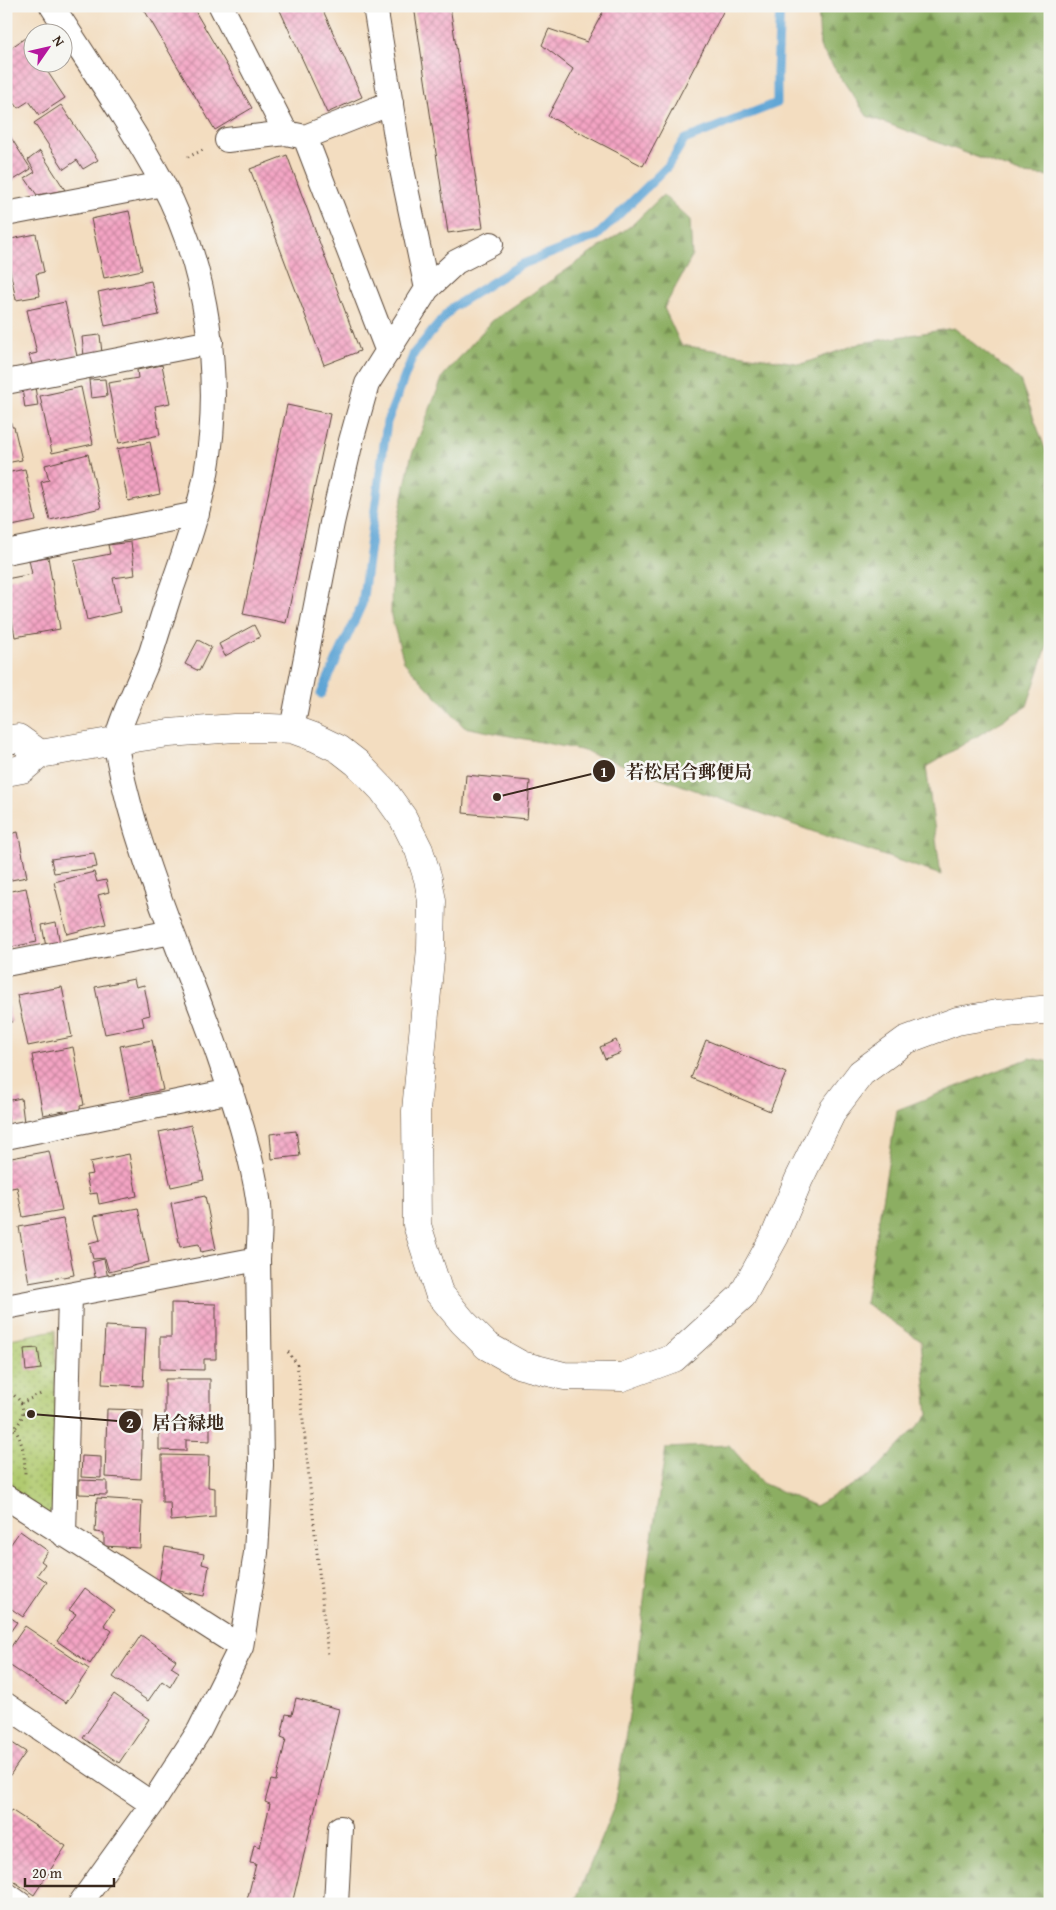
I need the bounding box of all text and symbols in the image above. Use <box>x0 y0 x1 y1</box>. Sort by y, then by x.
north arrow <box>22 22 72 72</box>
text: N <box>48 31 70 51</box>
callout: 若松居合郵便局 <box>591 755 762 788</box>
text: 若松居合郵便局 <box>626 758 752 785</box>
text: 1 <box>600 761 608 782</box>
callout: 居合緑地 <box>117 1406 234 1439</box>
text: 居合緑地 <box>152 1409 224 1436</box>
text: 2 <box>126 1412 134 1433</box>
scale bar <box>25 1855 114 1887</box>
text: 20 m <box>32 1862 63 1883</box>

